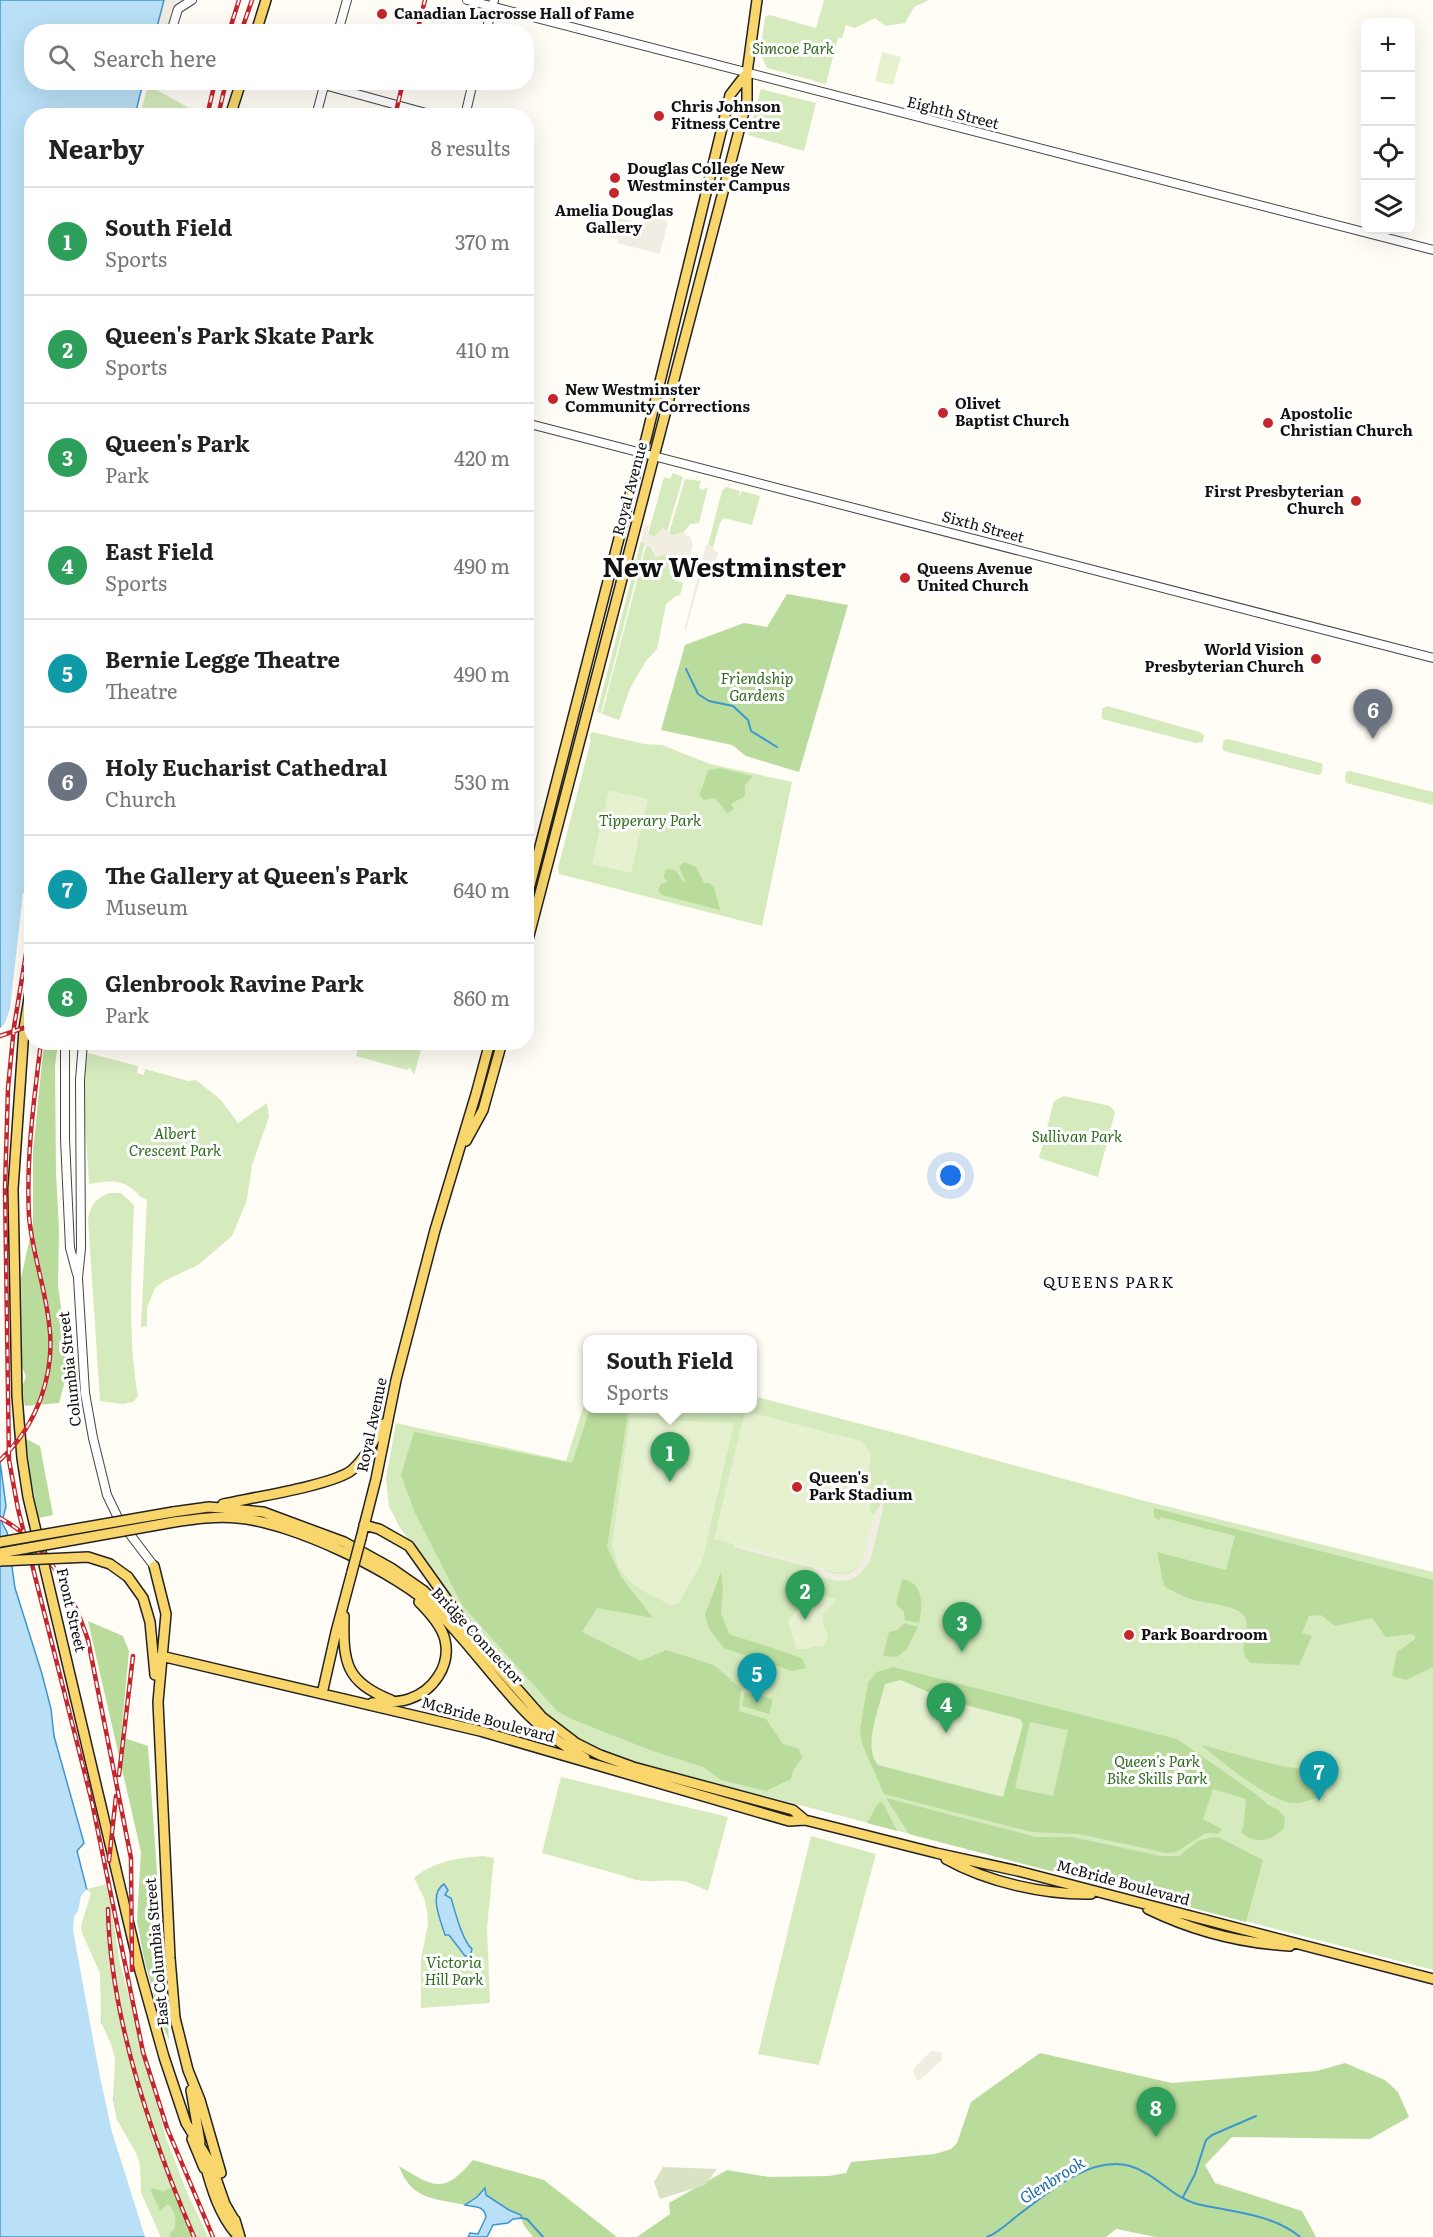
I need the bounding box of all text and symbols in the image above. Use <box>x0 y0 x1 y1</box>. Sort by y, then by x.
place label: Canadian Lacrosse Hall of Fame <box>394 1 635 24</box>
marker: Canadian Lacrosse Hall of Fame <box>375 7 389 21</box>
map controls <box>1361 18 1415 234</box>
button: + <box>1361 18 1415 72</box>
search box <box>24 24 534 90</box>
park label: Simcoe Park <box>752 36 835 59</box>
icon: search <box>45 41 78 74</box>
text: Search here <box>93 41 216 74</box>
button: − <box>1361 72 1415 126</box>
street label: Eighth Street <box>905 89 1002 134</box>
place label: Chris Johnson Fitness Centre <box>671 94 782 134</box>
marker: Chris Johnson Fitness Centre <box>652 109 666 123</box>
button: locate <box>1361 126 1415 180</box>
text: Nearby <box>48 128 144 167</box>
text: 8 results <box>431 132 510 162</box>
place label: Douglas College New Westminster Campus <box>627 156 790 196</box>
marker: Douglas College New Westminster Campus <box>608 171 622 185</box>
button: layers <box>1361 180 1415 234</box>
marker: Amelia Douglas Gallery <box>607 186 621 200</box>
place label: Amelia Douglas Gallery <box>555 198 674 238</box>
text: South Field <box>105 210 232 243</box>
text: 1 <box>63 226 72 256</box>
text: 370 m <box>455 226 510 256</box>
text: Sports <box>105 243 167 273</box>
text: Queen's Park Skate Park <box>105 318 374 351</box>
text: 2 <box>62 334 73 364</box>
text: 410 m <box>456 334 510 364</box>
text: Sports <box>105 351 167 381</box>
place label: New Westminster Community Corrections <box>565 377 750 417</box>
place label: Olivet Baptist Church <box>955 391 1070 431</box>
marker: New Westminster Community Corrections <box>546 392 560 406</box>
place label: Apostolic Christian Church <box>1280 401 1413 441</box>
marker: Olivet Baptist Church <box>936 406 950 420</box>
marker: Apostolic Christian Church <box>1261 416 1275 430</box>
text: Queen's Park <box>105 426 250 459</box>
street label: Royal Avenue <box>605 439 652 538</box>
text: 3 <box>62 442 73 472</box>
text: 420 m <box>454 442 510 472</box>
text: Park <box>105 459 149 489</box>
place label: First Presbyterian Church <box>1205 479 1345 519</box>
marker: First Presbyterian Church <box>1349 494 1363 508</box>
street label: Sixth Street <box>940 504 1027 548</box>
text: East Field <box>105 534 214 567</box>
district label: New Westminster <box>602 545 846 585</box>
text: 4 <box>61 550 74 580</box>
text: 490 m <box>454 550 510 580</box>
place label: Queens Avenue United Church <box>917 556 1033 596</box>
text: Sports <box>105 567 167 597</box>
marker: Queens Avenue United Church <box>898 571 912 585</box>
place label: World Vision Presbyterian Church <box>1145 637 1305 677</box>
text: Bernie Legge Theatre <box>105 642 340 675</box>
marker: World Vision Presbyterian Church <box>1309 652 1323 666</box>
text: 5 <box>62 658 73 688</box>
text: 490 m <box>454 658 510 688</box>
park label: Friendship Gardens <box>721 666 793 706</box>
text: Theatre <box>105 675 177 705</box>
pin: 6 <box>1354 690 1392 739</box>
text: Holy Eucharist Cathedral <box>105 750 387 783</box>
text: 6 <box>62 766 73 796</box>
text: 530 m <box>454 766 510 796</box>
text: Church <box>105 783 177 813</box>
park label: Tipperary Park <box>599 808 702 831</box>
text: The Gallery at Queen's Park <box>105 858 408 891</box>
text: 7 <box>62 874 73 904</box>
text: 640 m <box>453 874 510 904</box>
text: Museum <box>105 891 188 921</box>
text: Glenbrook Ravine Park <box>105 966 364 999</box>
text: 8 <box>62 982 73 1012</box>
text: 860 m <box>453 982 510 1012</box>
text: Park <box>105 999 149 1029</box>
park label: Albert Crescent Park <box>129 1121 222 1161</box>
park label: Sullivan Park <box>1032 1124 1123 1147</box>
your location <box>936 1161 965 1190</box>
district label: QUEENS PARK <box>1043 1269 1175 1293</box>
street label: Columbia Street <box>51 1310 86 1428</box>
popup <box>583 1335 757 1413</box>
text: South Field <box>606 1343 734 1376</box>
street label: Royal Avenue <box>349 1375 392 1474</box>
text: Sports <box>606 1376 668 1406</box>
pin: 1 <box>650 1432 690 1482</box>
place label: Queen's Park Stadium <box>809 1465 913 1505</box>
marker: Queen's Park Stadium <box>790 1480 804 1494</box>
street label: Front Street <box>52 1565 93 1654</box>
pin: 2 <box>786 1570 824 1620</box>
street label: Bridge Connector <box>427 1581 529 1689</box>
pin: 3 <box>942 1602 982 1652</box>
place label: Park Boardroom <box>1141 1622 1268 1645</box>
marker: Park Boardroom <box>1122 1628 1136 1642</box>
pin: 5 <box>738 1654 777 1703</box>
pin: 4 <box>926 1684 966 1733</box>
street label: McBride Boulevard <box>419 1690 558 1747</box>
park label: Queen's Park Bike Skills Park <box>1107 1749 1208 1789</box>
pin: 7 <box>1300 1752 1338 1801</box>
street label: McBride Boulevard <box>1054 1853 1193 1910</box>
street label: East Columbia Street <box>138 1877 173 2027</box>
park label: Victoria Hill Park <box>425 1950 484 1990</box>
pin: 8 <box>1136 2088 1176 2137</box>
water label: Glenbrook <box>1014 2149 1089 2209</box>

